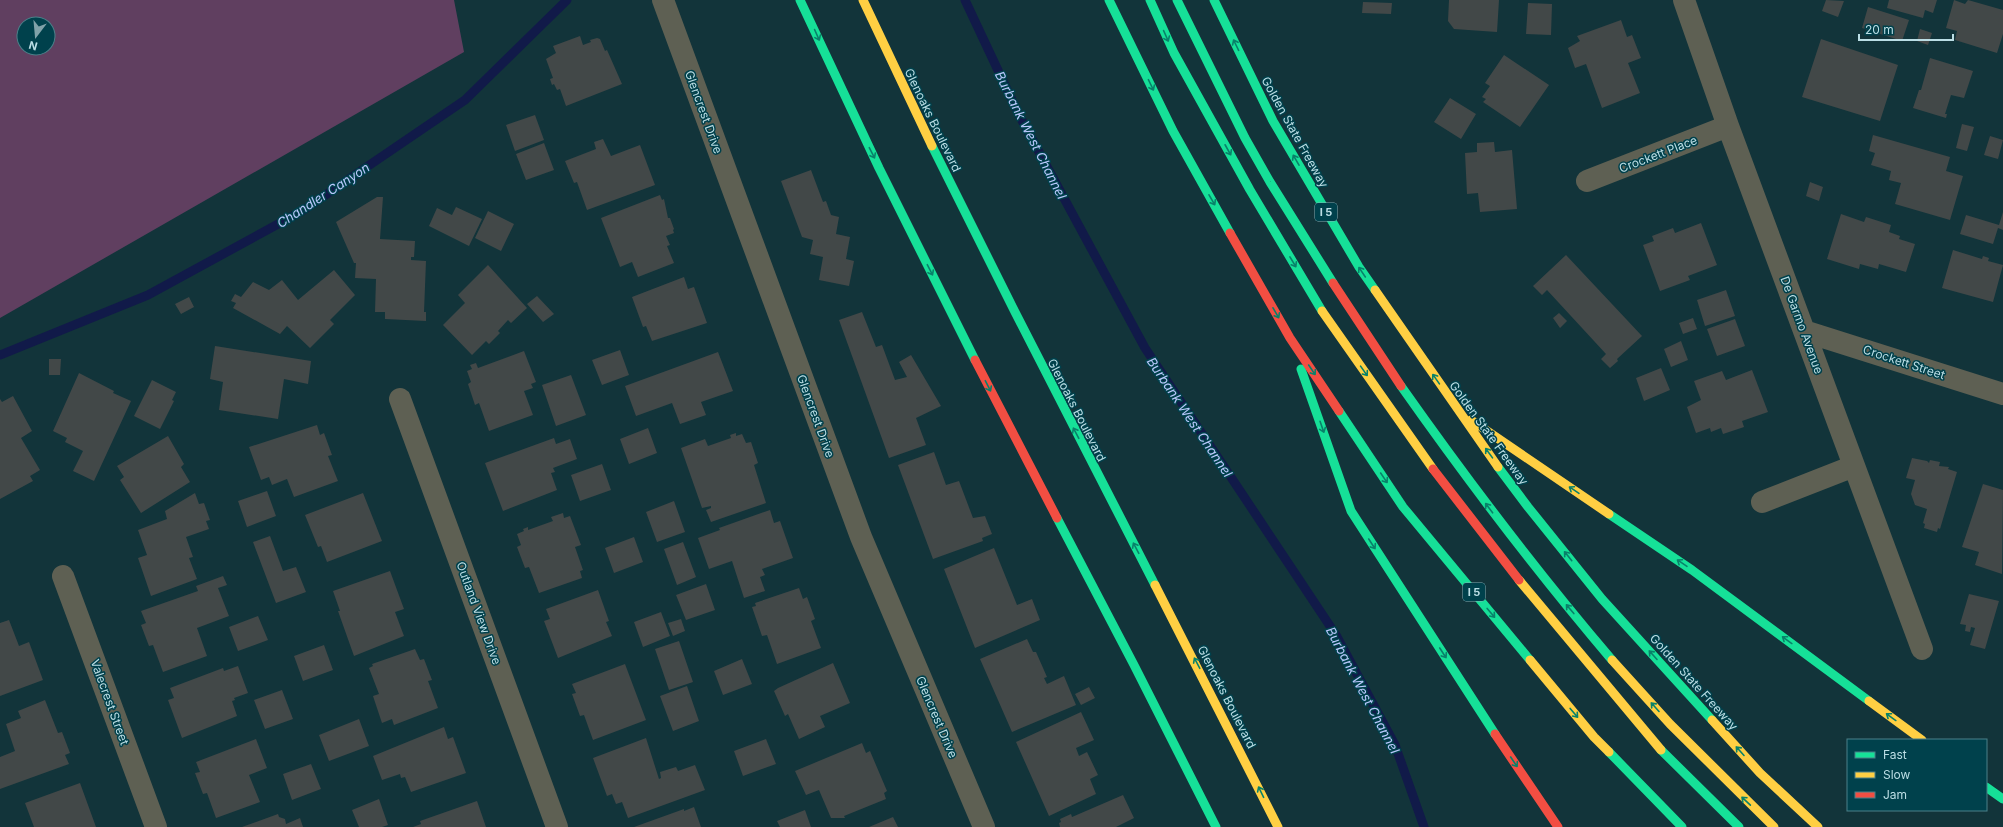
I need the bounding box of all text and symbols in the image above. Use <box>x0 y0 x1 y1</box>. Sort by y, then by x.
north arrow <box>16 16 56 56</box>
scale bar <box>1859 16 1953 42</box>
text: 20 m <box>1865 22 1894 37</box>
one-way arrow <box>814 29 821 41</box>
one-way arrow <box>1162 29 1170 41</box>
text: N <box>27 38 39 53</box>
one-way arrow <box>1232 39 1239 51</box>
street label: Glenoaks Boulevard <box>901 66 965 174</box>
street label: Glencrest Drive <box>682 68 726 156</box>
water label: Burbank West Channel <box>992 68 1071 202</box>
street label: Golden State Freeway <box>1258 74 1332 190</box>
one-way arrow <box>1148 79 1155 91</box>
street label: Crockett Place <box>1617 132 1699 176</box>
one-way arrow <box>1224 144 1232 156</box>
one-way arrow <box>869 147 876 159</box>
one-way arrow <box>1292 155 1300 166</box>
water label: Chandler Canyon <box>274 159 373 231</box>
one-way arrow <box>1209 194 1217 206</box>
road number: I 5 <box>1315 203 1337 221</box>
one-way arrow <box>1289 256 1297 267</box>
one-way arrow <box>927 263 934 275</box>
one-way arrow <box>1358 267 1366 278</box>
street label: De Garmo Avenue <box>1777 274 1827 376</box>
one-way arrow <box>1273 307 1281 319</box>
street label: Crockett Street <box>1861 342 1947 382</box>
water label: Burbank West Channel <box>1144 354 1237 481</box>
street label: Glenoaks Boulevard <box>1045 356 1109 464</box>
one-way arrow <box>1308 364 1316 375</box>
one-way arrow <box>1360 365 1368 376</box>
street label: Glencrest Drive <box>794 372 838 460</box>
one-way arrow <box>1432 374 1440 385</box>
street label: Golden State Freeway <box>1446 378 1532 488</box>
one-way arrow <box>985 380 992 392</box>
one-way arrow <box>1318 421 1326 433</box>
one-way arrow <box>1072 427 1079 439</box>
one-way arrow <box>1485 448 1493 459</box>
one-way arrow <box>1380 472 1388 483</box>
one-way arrow <box>1569 486 1580 494</box>
one-way arrow <box>1485 502 1493 513</box>
one-way arrow <box>1369 538 1377 550</box>
one-way arrow <box>1132 542 1139 554</box>
one-way arrow <box>1564 551 1572 562</box>
street label: Outland View Drive <box>453 559 505 667</box>
one-way arrow <box>1676 559 1687 567</box>
road number: I 5 <box>1463 583 1485 601</box>
one-way arrow <box>1565 604 1574 615</box>
one-way arrow <box>1486 607 1495 618</box>
water label: Burbank West Channel <box>1323 624 1404 757</box>
street label: Golden State Freeway <box>1647 631 1741 733</box>
one-way arrow <box>1781 635 1792 644</box>
street label: Glenoaks Boulevard <box>1195 643 1259 751</box>
one-way arrow <box>1439 647 1447 659</box>
one-way arrow <box>1649 650 1658 660</box>
street label: Valecrest Street <box>88 657 132 747</box>
one-way arrow <box>1192 657 1200 669</box>
street label: Glencrest Drive <box>913 674 961 760</box>
one-way arrow <box>1651 703 1660 713</box>
one-way arrow <box>1569 707 1578 718</box>
one-way arrow <box>1886 713 1897 721</box>
legend <box>1847 739 1987 811</box>
one-way arrow <box>1735 746 1745 756</box>
text: Fast <box>1883 747 1907 762</box>
one-way arrow <box>1510 756 1518 767</box>
text: Slow <box>1883 767 1911 782</box>
one-way arrow <box>1257 786 1264 798</box>
text: Jam <box>1883 787 1907 802</box>
one-way arrow <box>1740 796 1751 805</box>

